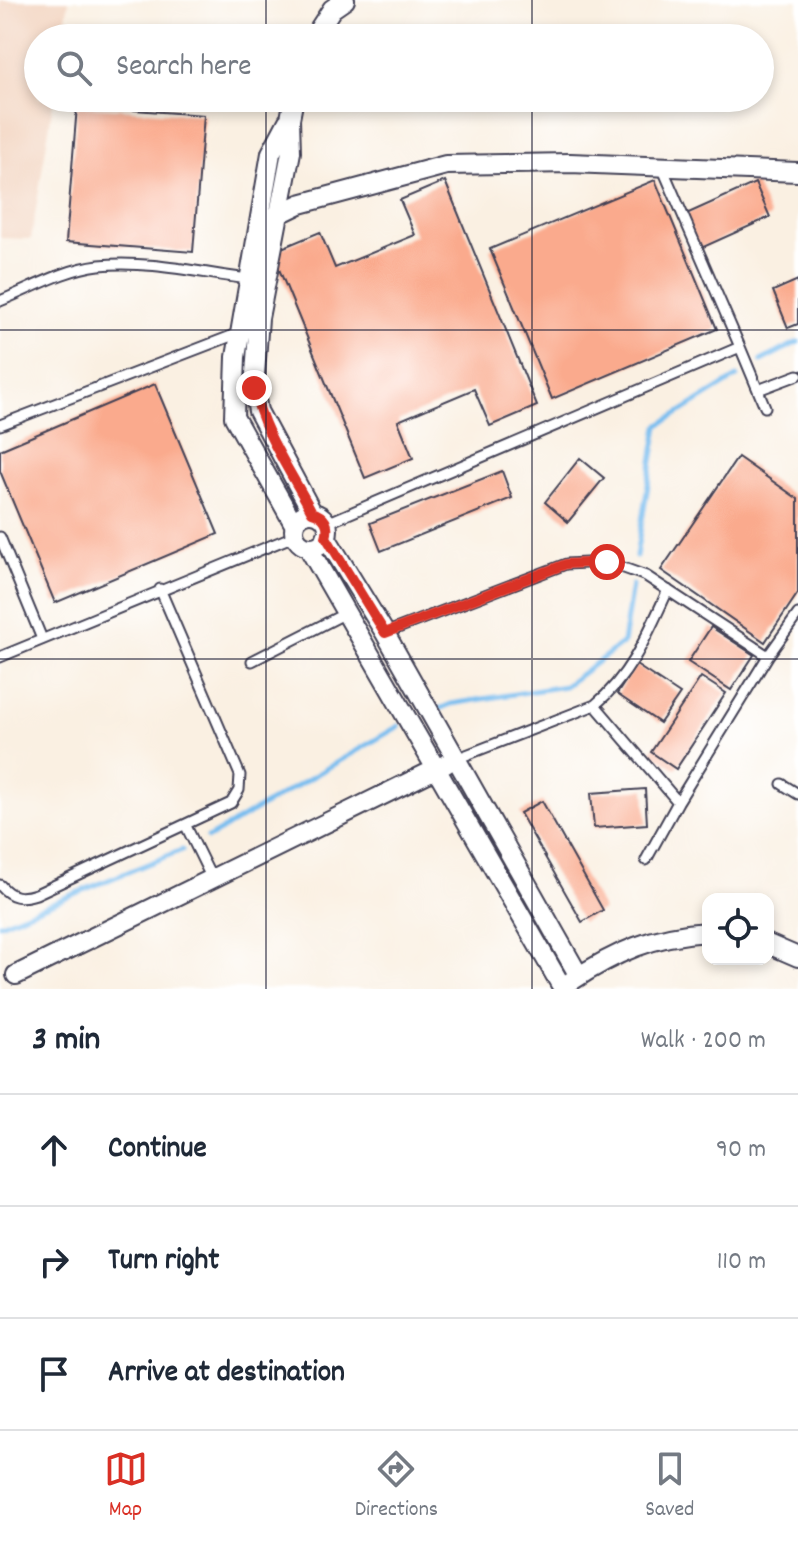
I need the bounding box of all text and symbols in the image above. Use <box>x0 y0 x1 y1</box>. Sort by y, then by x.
search box <box>24 24 774 112</box>
icon: search <box>52 46 96 90</box>
text: Search here <box>116 47 252 90</box>
route end <box>236 370 272 406</box>
route start <box>589 544 625 580</box>
map controls <box>702 893 774 965</box>
button: locate <box>702 893 774 965</box>
text: 3 min <box>32 1017 100 1066</box>
text: Walk · 200 m <box>641 1023 766 1060</box>
icon: ahead <box>32 1128 76 1172</box>
text: Continue <box>108 1129 207 1172</box>
text: 90 m <box>716 1132 766 1169</box>
icon: right <box>32 1240 76 1284</box>
text: Turn right <box>108 1241 219 1284</box>
text: 110 m <box>717 1244 766 1281</box>
icon: arrive <box>32 1352 76 1396</box>
text: Arrive at destination <box>108 1353 345 1396</box>
tab: Map <box>104 1447 148 1526</box>
tab: Directions <box>355 1447 438 1526</box>
tab: Saved <box>645 1447 694 1526</box>

